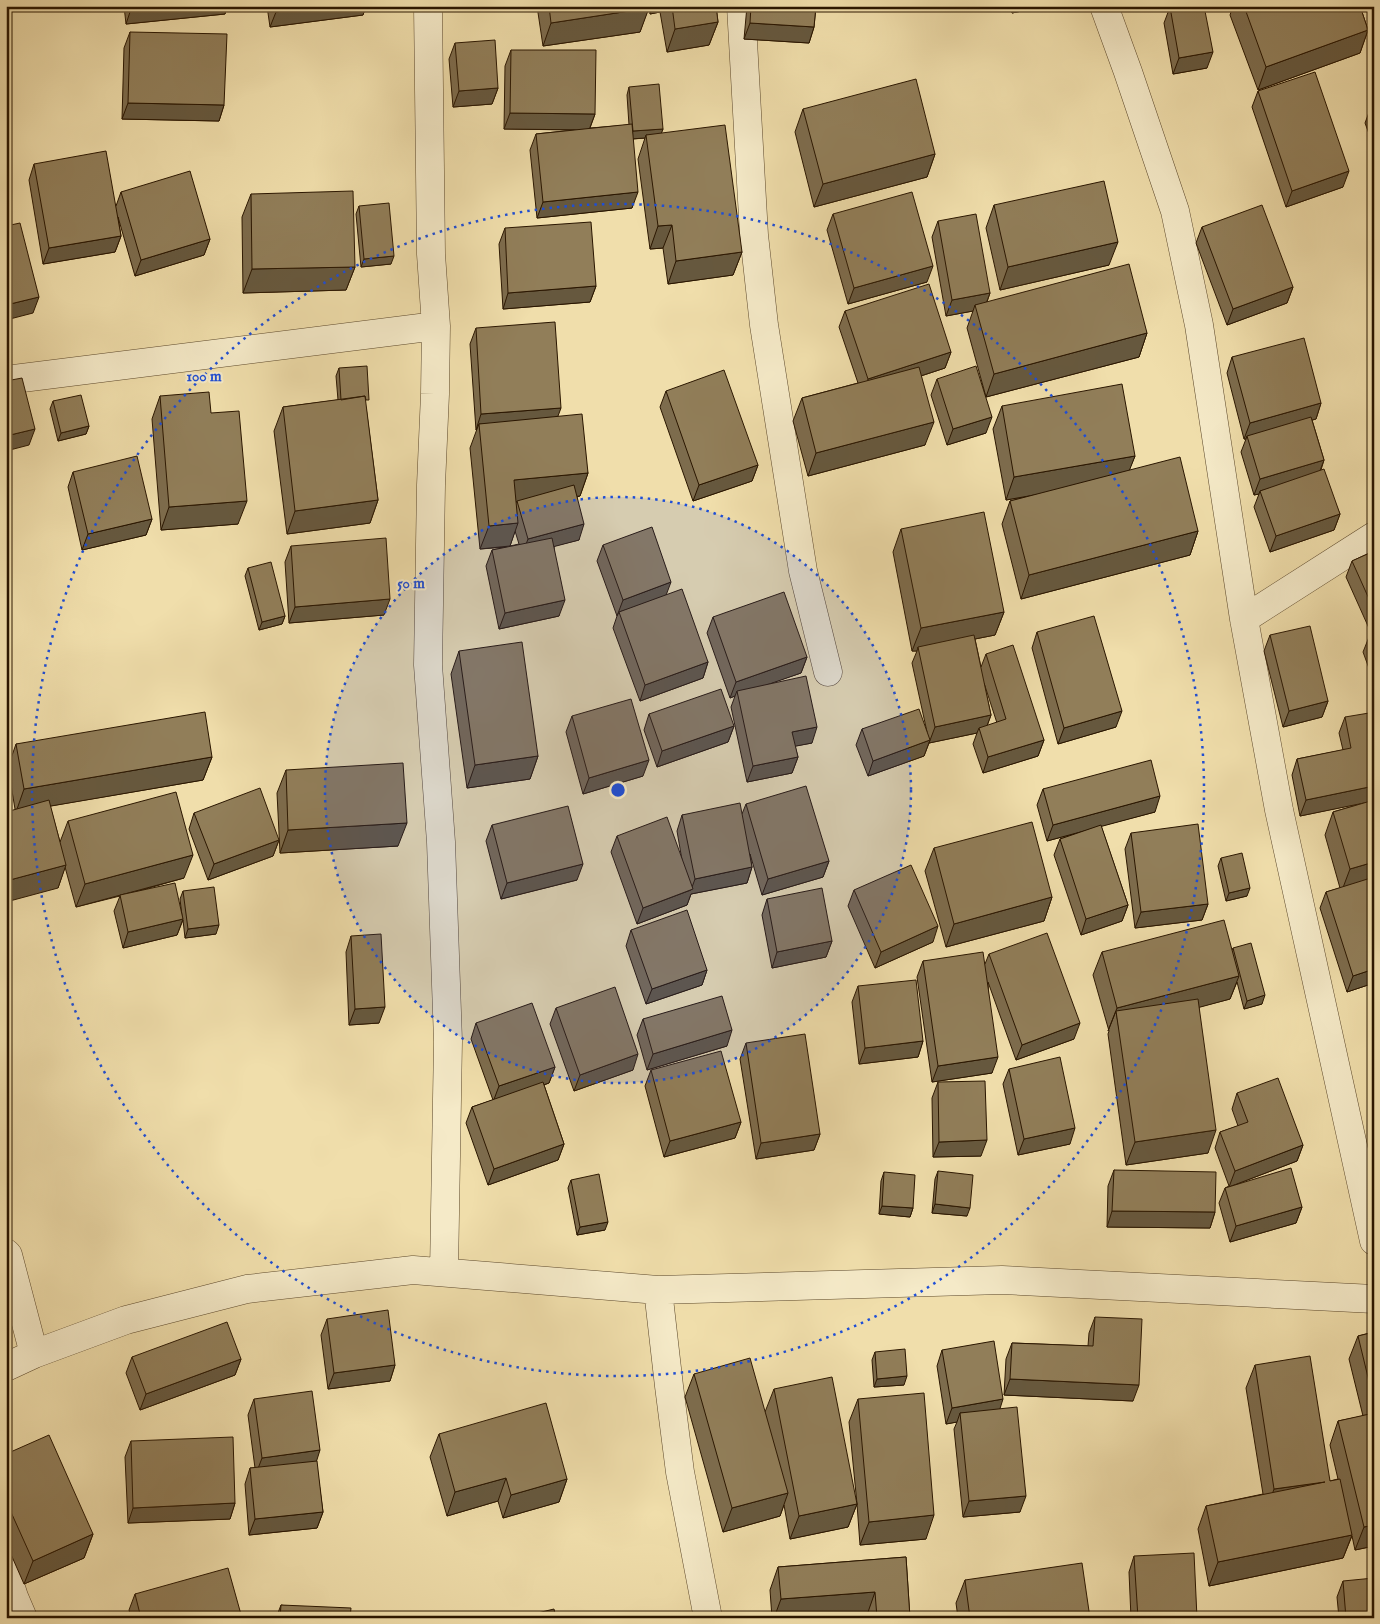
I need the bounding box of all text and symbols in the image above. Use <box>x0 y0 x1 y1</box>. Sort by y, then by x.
text: 100 m <box>186 367 222 386</box>
text: 50 m <box>397 574 425 593</box>
centre of rings <box>609 781 627 799</box>

